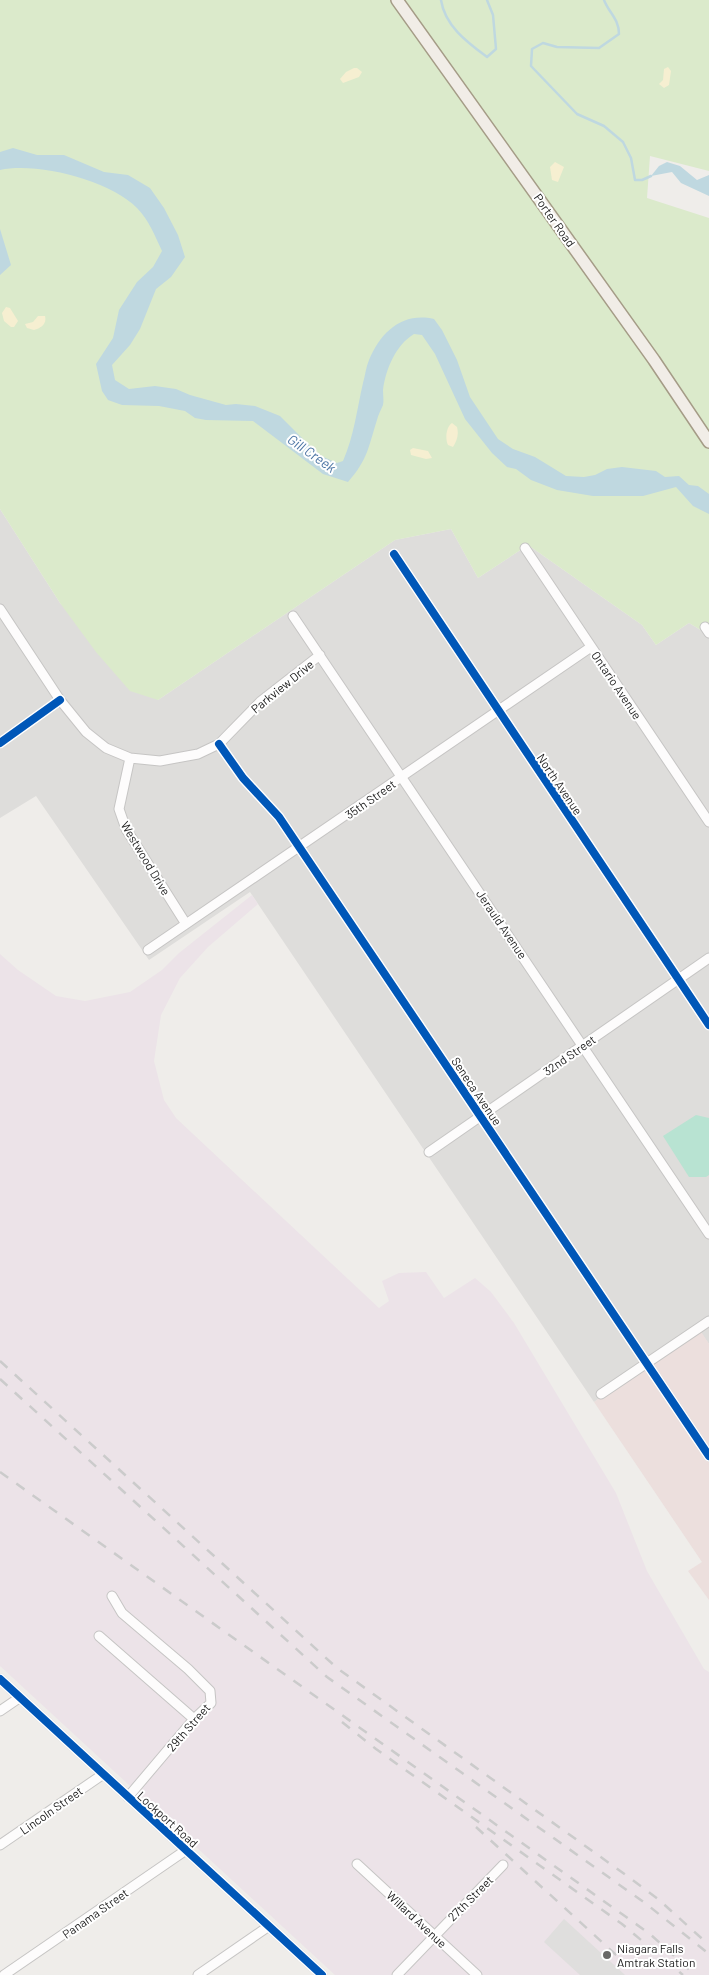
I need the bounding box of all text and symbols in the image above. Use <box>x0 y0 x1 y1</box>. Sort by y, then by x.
street label: Porter Road <box>532 191 578 249</box>
water label: Gill Creek <box>285 430 340 476</box>
street label: Ontario Avenue <box>589 648 645 722</box>
street label: Parkview Drive <box>248 657 316 715</box>
street label: North Avenue <box>534 751 586 817</box>
street label: 35th Street <box>342 777 398 821</box>
street label: Westwood Drive <box>118 819 174 897</box>
street label: Jerauld Avenue <box>474 887 530 961</box>
street label: 32nd Street <box>540 1032 598 1078</box>
street label: Seneca Avenue <box>449 1054 505 1128</box>
street label: 29th Street <box>163 1700 213 1754</box>
street label: Lincoln Street <box>17 1783 85 1837</box>
street label: Lockport Road <box>135 1788 201 1850</box>
street label: 27th Street <box>445 1873 495 1923</box>
street label: Panama Street <box>59 1885 131 1941</box>
street label: Willard Avenue <box>384 1888 450 1950</box>
place label: Niagara Falls Amtrak Station <box>617 1941 695 1969</box>
marker: Niagara Falls Amtrak Station <box>601 1949 613 1961</box>

